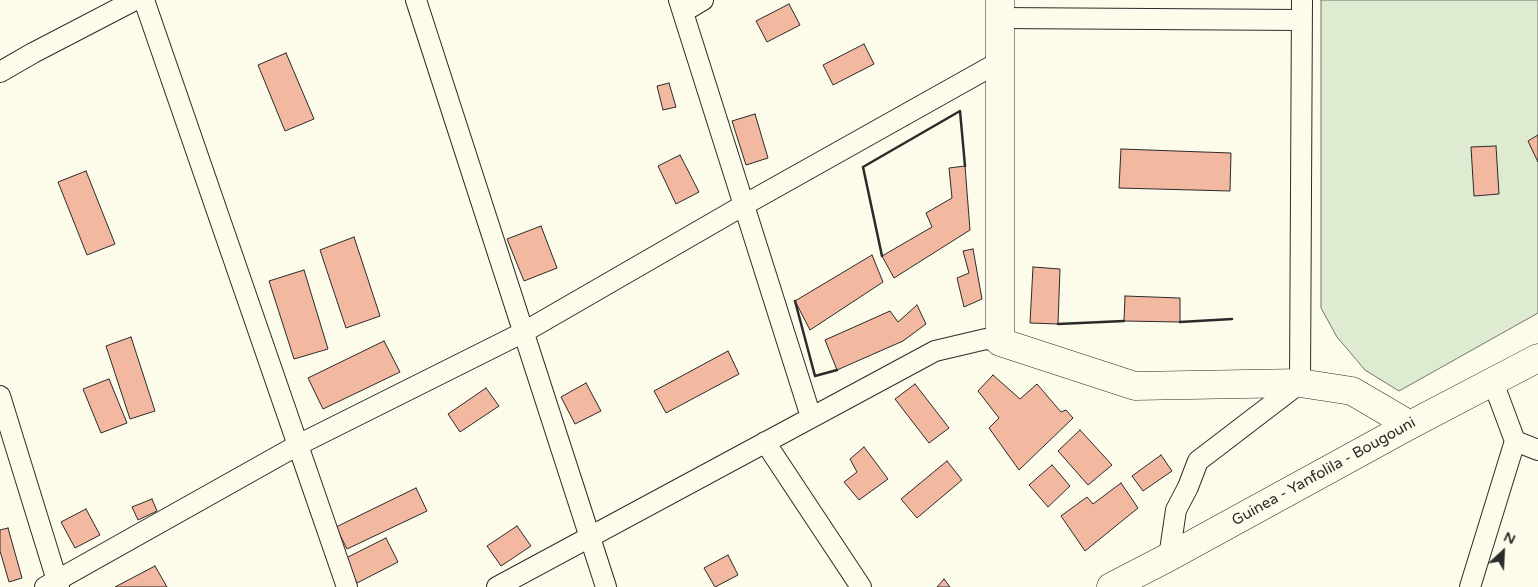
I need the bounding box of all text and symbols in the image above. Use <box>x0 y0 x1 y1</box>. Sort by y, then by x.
street label: Guinea - Yanfolila - Bougouni <box>1229 414 1419 530</box>
north arrow <box>1478 527 1528 577</box>
text: N <box>1501 528 1518 548</box>

